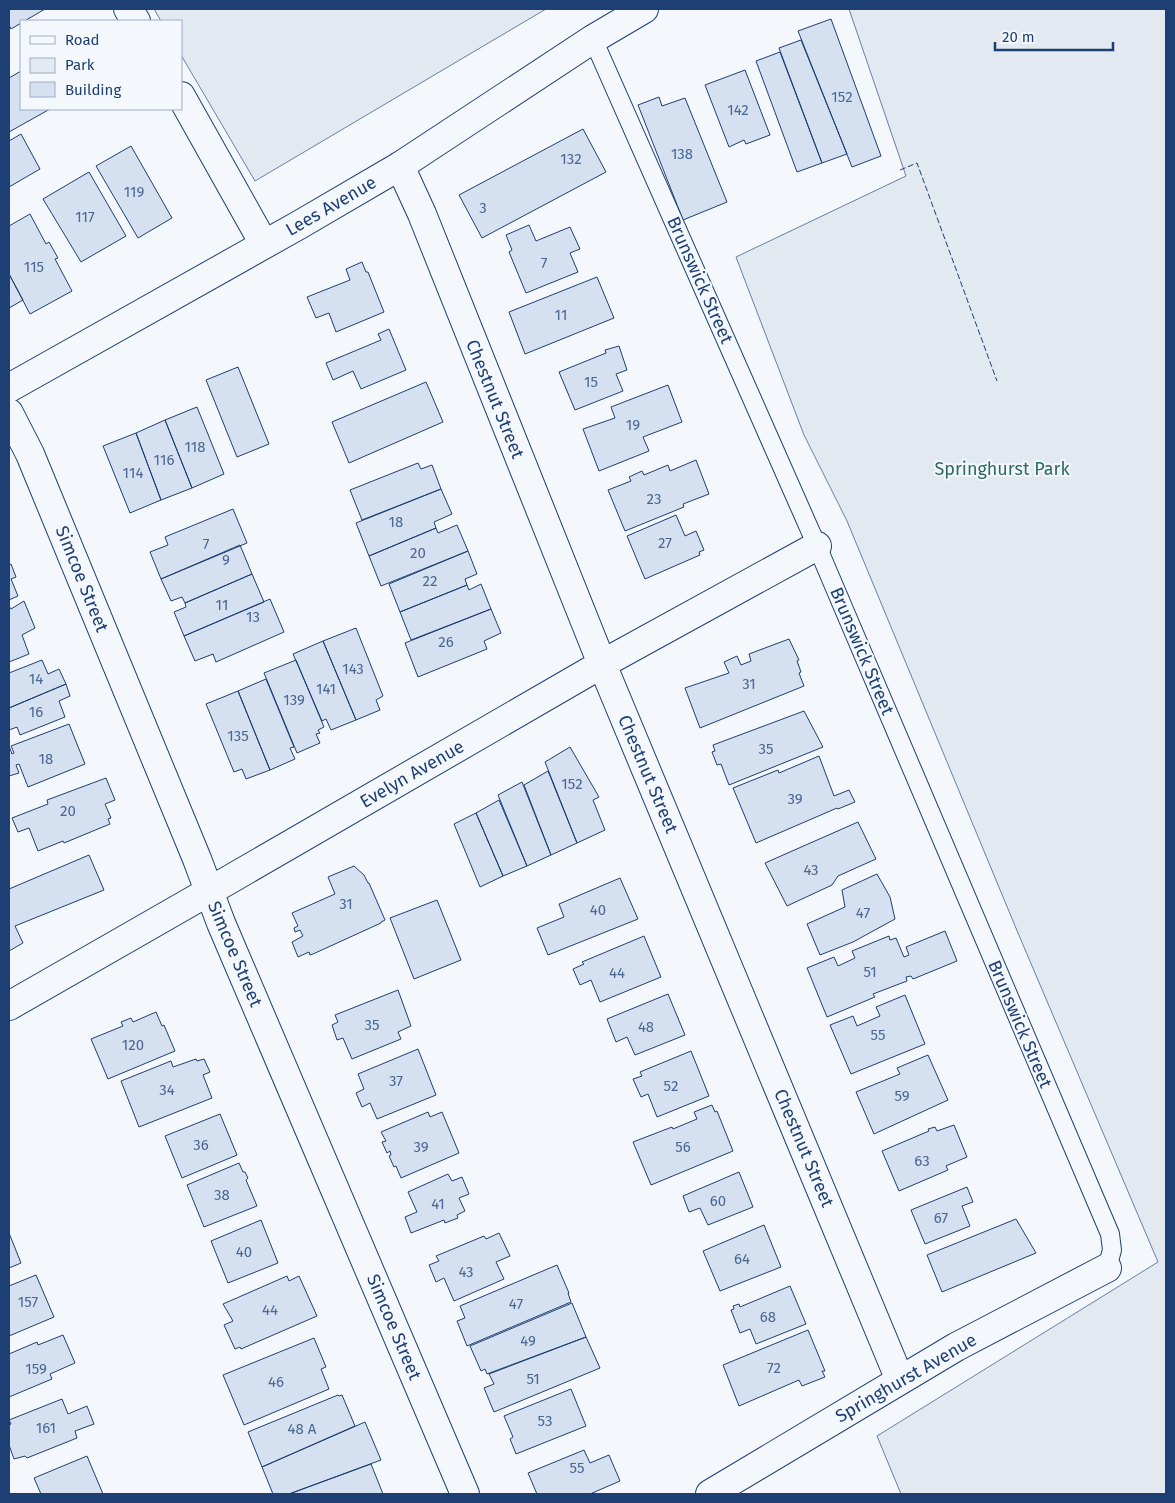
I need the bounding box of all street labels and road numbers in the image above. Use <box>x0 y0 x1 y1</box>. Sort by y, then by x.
street label: Lees Avenue <box>282 171 380 241</box>
street label: Brunswick Street <box>662 213 738 347</box>
street label: Chestnut Street <box>461 336 529 462</box>
street label: Simcoe Street <box>51 523 113 636</box>
street label: Brunswick Street <box>825 584 899 719</box>
street label: Chestnut Street <box>613 712 683 837</box>
street label: Evelyn Avenue <box>356 735 468 813</box>
street label: Simcoe Street <box>203 898 267 1011</box>
street label: Brunswick Street <box>983 957 1057 1092</box>
street label: Chestnut Street <box>769 1086 839 1211</box>
street label: Simcoe Street <box>362 1271 426 1384</box>
street label: Springhurst Avenue <box>831 1329 981 1427</box>

